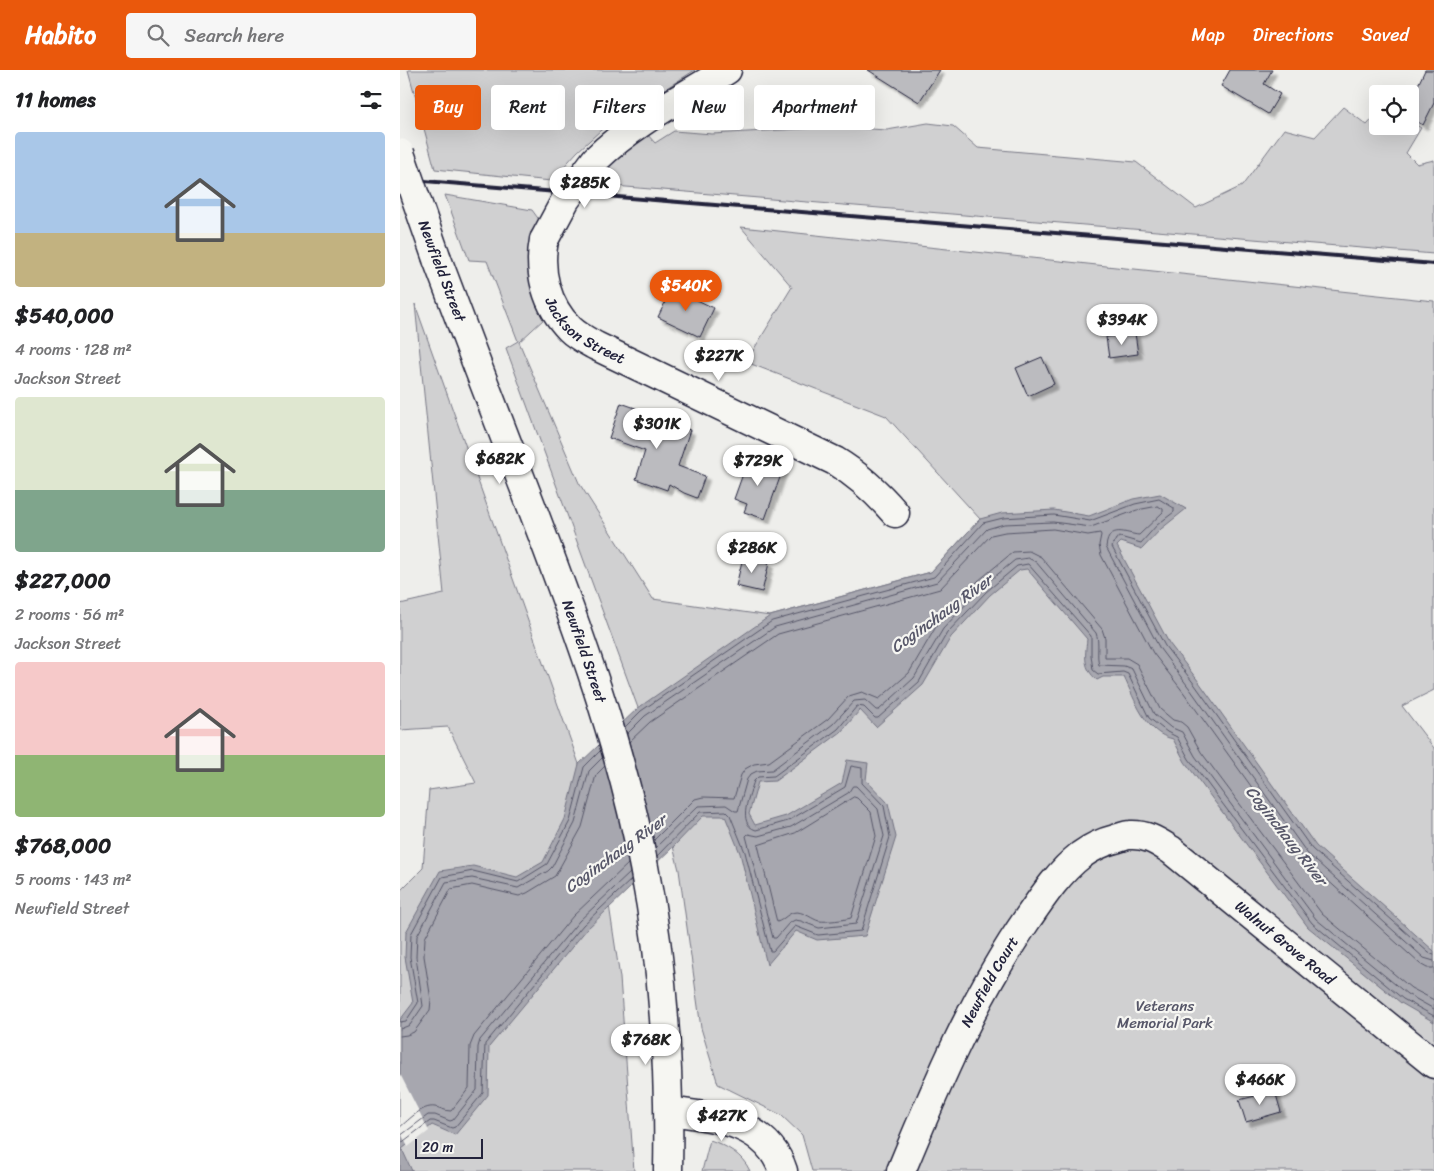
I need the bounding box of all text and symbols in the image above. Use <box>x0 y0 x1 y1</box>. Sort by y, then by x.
search box <box>126 13 476 58</box>
text: Habito <box>25 14 96 56</box>
text: Search here <box>184 19 284 52</box>
text: Map <box>1192 19 1225 51</box>
text: Directions <box>1253 19 1334 51</box>
text: Saved <box>1362 19 1409 51</box>
icon: search <box>144 21 172 49</box>
text: 11 homes <box>15 81 96 119</box>
chip: Buy <box>415 85 481 130</box>
chip: Rent <box>491 85 565 130</box>
chip: Filters <box>575 85 664 130</box>
chip: New <box>674 85 744 130</box>
chip: Apartment <box>754 85 875 130</box>
map controls <box>1369 85 1419 135</box>
button: locate <box>1369 85 1419 135</box>
icon: filters <box>357 86 385 114</box>
icon: home <box>155 165 245 255</box>
pin: $285K <box>550 166 620 209</box>
text: $285K <box>560 168 610 197</box>
street label: Newfield Street <box>411 216 474 326</box>
pin: $540K <box>651 270 721 312</box>
text: $540K <box>661 271 711 300</box>
street label: Jackson Street <box>537 292 630 371</box>
text: $540,000 <box>15 297 114 335</box>
pin: $394K <box>1087 304 1157 346</box>
text: $394K <box>1097 305 1147 334</box>
text: 4 rooms · 128 m² <box>15 335 132 364</box>
pin: $227K <box>684 340 754 382</box>
text: $227K <box>695 341 743 370</box>
text: Jackson Street <box>15 364 121 393</box>
pin: $301K <box>622 408 692 450</box>
text: $301K <box>634 409 680 438</box>
icon: home <box>155 430 245 520</box>
pin: $682K <box>465 442 535 485</box>
text: $682K <box>476 444 524 473</box>
pin: $729K <box>723 444 793 487</box>
text: $729K <box>734 446 782 475</box>
pin: $286K <box>717 532 787 574</box>
text: $286K <box>728 533 776 562</box>
text: $227,000 <box>15 562 111 600</box>
water label: Coginchaug River <box>884 564 1001 660</box>
street label: Newfield Street <box>555 596 614 707</box>
text: 2 rooms · 56 m² <box>15 600 124 629</box>
text: Jackson Street <box>15 629 121 658</box>
icon: home <box>155 695 245 785</box>
water label: Coginchaug River <box>1238 779 1337 894</box>
water label: Coginchaug River <box>558 804 675 900</box>
text: $768,000 <box>15 827 111 865</box>
text: 5 rooms · 143 m² <box>15 865 132 894</box>
text: Newfield Street <box>15 894 129 923</box>
street label: Walnut Grove Road <box>1229 894 1342 992</box>
street label: Newfield Court <box>953 931 1026 1032</box>
park label: Veterans Memorial Park <box>1117 993 1213 1036</box>
pin: $768K <box>611 1024 681 1066</box>
text: $768K <box>622 1025 670 1054</box>
pin: $466K <box>1225 1064 1295 1106</box>
text: $466K <box>1236 1065 1284 1094</box>
pin: $427K <box>687 1100 757 1142</box>
text: $427K <box>698 1101 746 1130</box>
text: 20 m <box>422 1135 453 1160</box>
scale bar <box>415 1136 482 1159</box>

